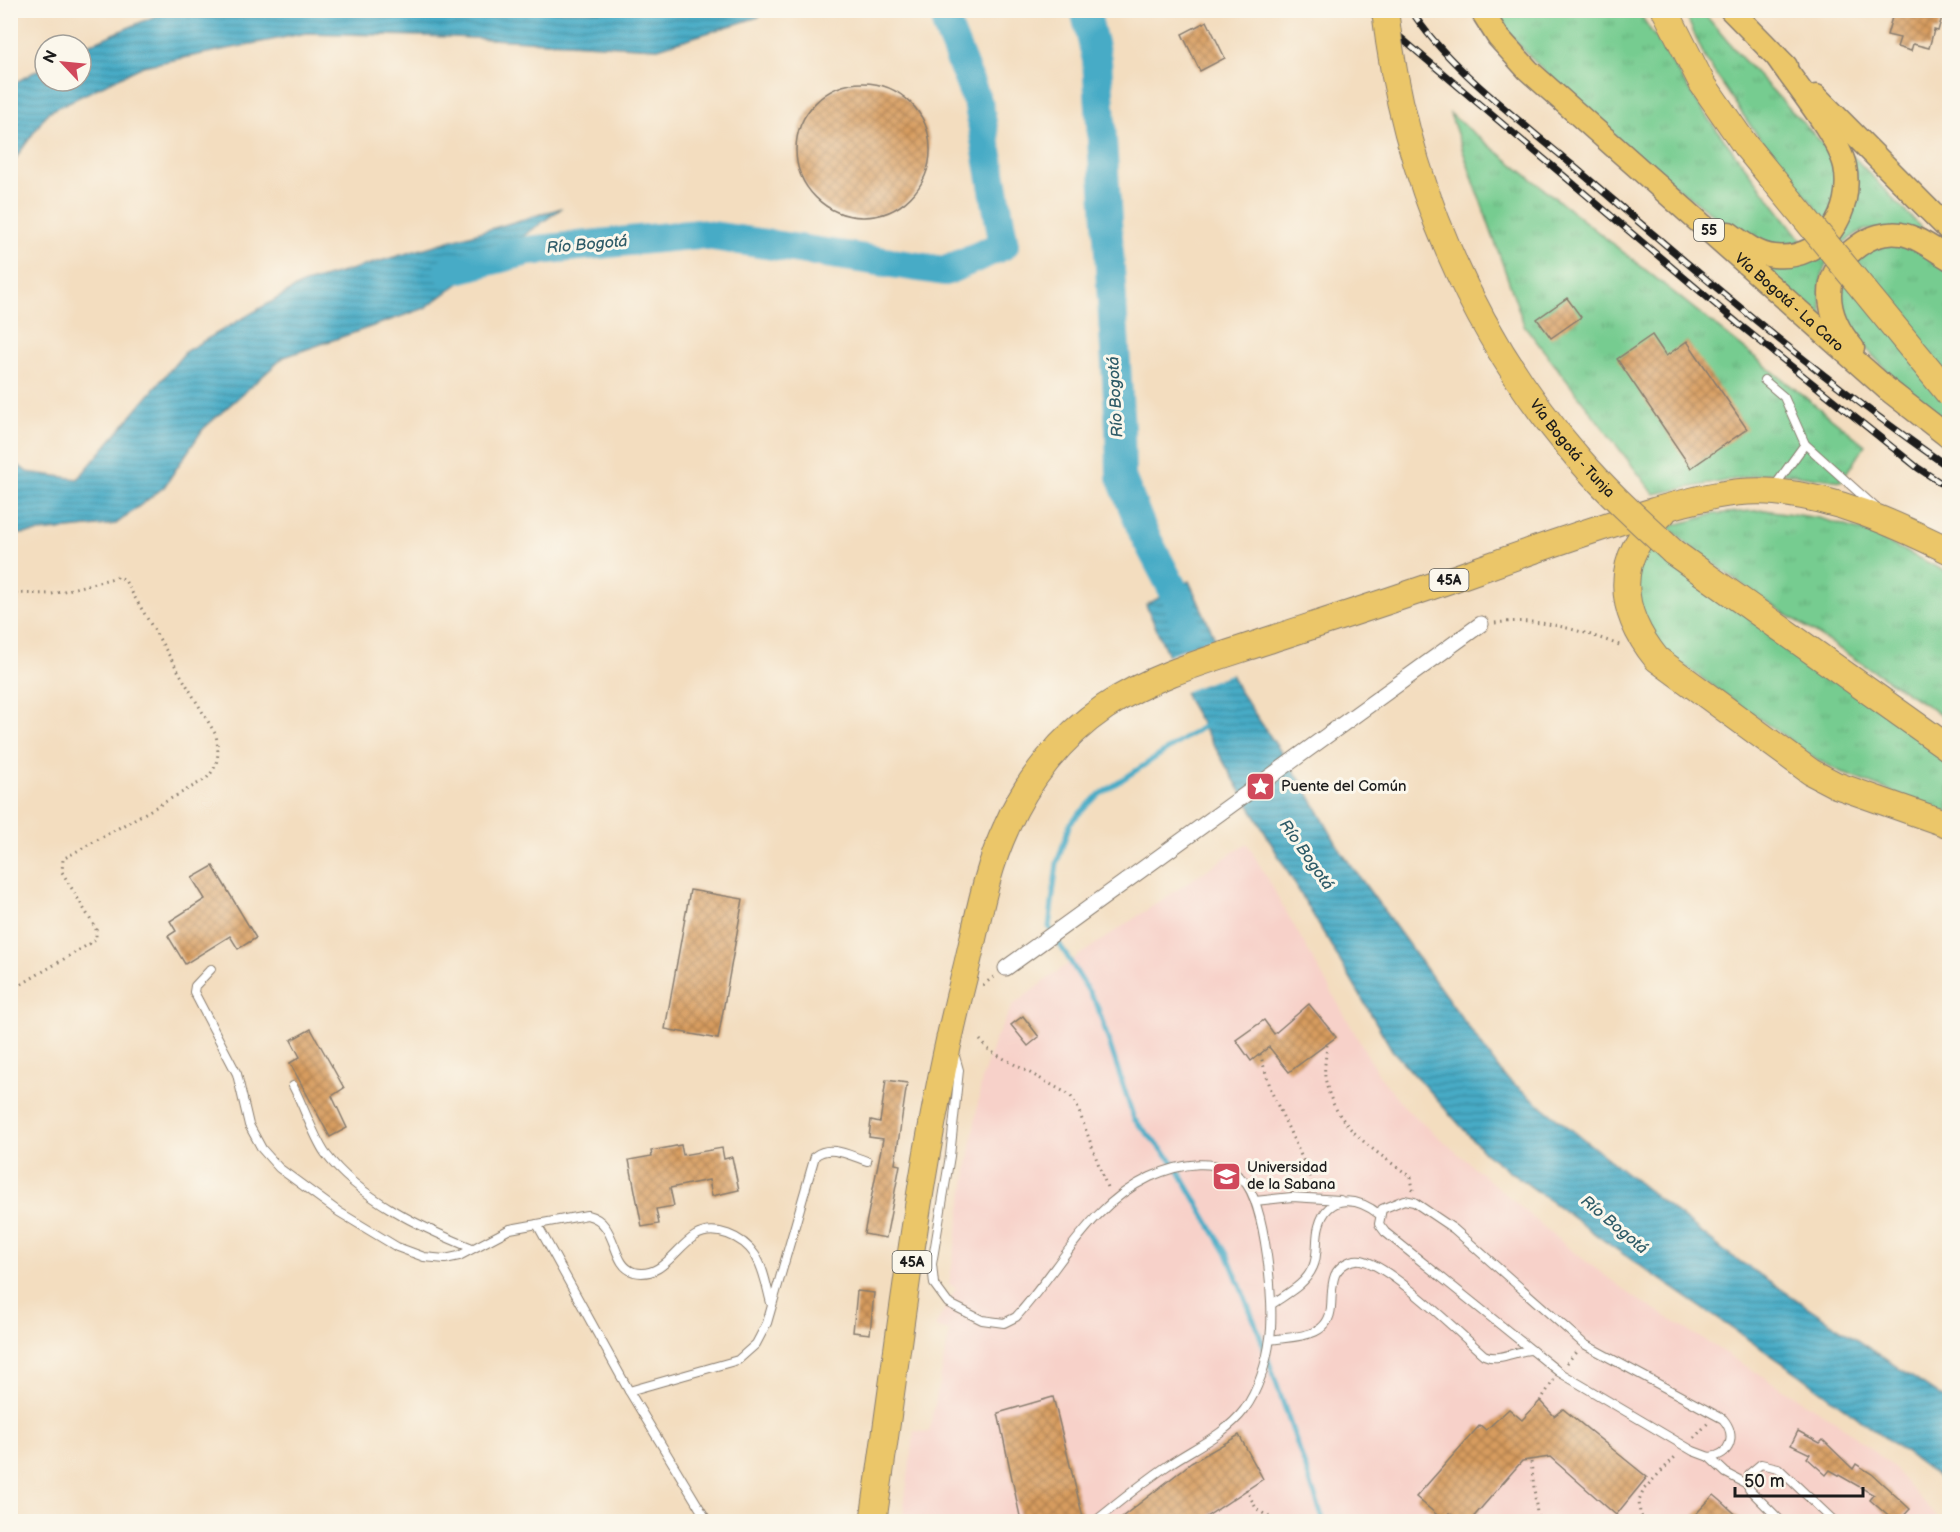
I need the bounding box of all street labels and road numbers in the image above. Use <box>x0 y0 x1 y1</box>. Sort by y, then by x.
road number: 55 <box>1694 219 1724 241</box>
street label: Vía Bogotá - La Caro <box>1731 249 1848 356</box>
street label: Vía Bogotá - Tunja <box>1526 395 1619 501</box>
road number: 45A <box>1430 569 1468 591</box>
road number: 45A <box>892 1251 932 1273</box>

